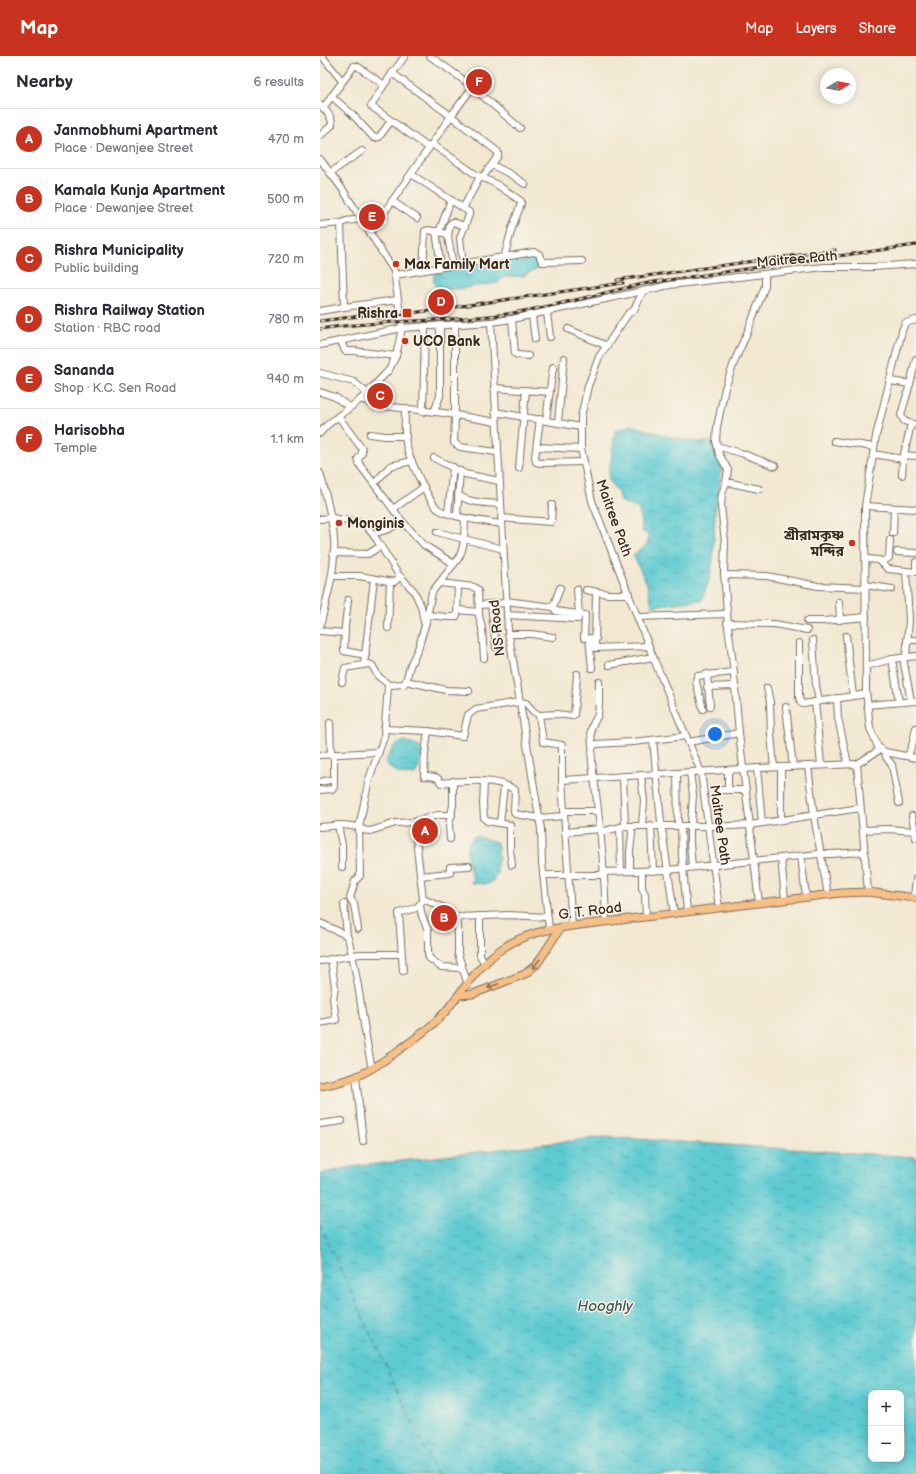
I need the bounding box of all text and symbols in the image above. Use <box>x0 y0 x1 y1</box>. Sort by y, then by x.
text: Map <box>20 17 58 40</box>
text: Map <box>745 20 773 37</box>
text: Layers <box>795 20 837 37</box>
text: Share <box>859 20 896 37</box>
pin: F <box>466 67 492 97</box>
north arrow <box>820 68 856 104</box>
text: Nearby <box>16 72 73 92</box>
text: 6 results <box>254 74 304 90</box>
text: Janmobhumi Apartment <box>54 121 218 140</box>
text: A <box>25 131 33 147</box>
text: 470 m <box>268 131 304 147</box>
text: Place · Dewanjee Street <box>54 140 193 156</box>
text: Kamala Kunja Apartment <box>54 181 225 200</box>
text: B <box>24 191 34 207</box>
text: 500 m <box>267 191 304 207</box>
text: Place · Dewanjee Street <box>54 200 193 216</box>
pin: E <box>359 202 385 232</box>
text: Rishra Municipality <box>54 241 184 260</box>
street label: Maitree Path <box>756 247 838 271</box>
text: C <box>24 251 34 267</box>
text: 720 m <box>268 251 304 267</box>
place label: Max Family Mart <box>404 256 510 273</box>
marker: Max Family Mart <box>391 259 401 269</box>
text: Public building <box>54 260 139 276</box>
pin: D <box>428 287 454 317</box>
text: Rishra Railway Station <box>54 301 205 320</box>
place label: Rishra <box>357 305 398 322</box>
marker: Rishra <box>401 307 413 319</box>
text: D <box>24 311 34 327</box>
text: 780 m <box>268 311 304 327</box>
text: Station · RBC road <box>54 320 161 336</box>
place label: UCO Bank <box>413 333 481 350</box>
marker: UCO Bank <box>400 336 410 346</box>
text: Sananda <box>54 361 114 380</box>
text: E <box>25 371 33 387</box>
text: 940 m <box>267 371 304 387</box>
text: Shop · K.C. Sen Road <box>54 380 176 396</box>
pin: C <box>367 381 393 411</box>
text: Harisobha <box>54 421 125 440</box>
text: F <box>25 431 33 447</box>
text: 1.1 km <box>271 431 304 447</box>
text: Temple <box>54 440 97 456</box>
street label: Maitree Path <box>592 477 636 559</box>
place label: Monginis <box>347 515 404 532</box>
marker: Monginis <box>334 518 344 528</box>
place label: শ্রীরামকৃষ্ণ মন্দির <box>783 527 845 560</box>
marker: শ্রীরামকৃষ্ণ মন্দির <box>847 538 857 548</box>
street label: NS Road <box>486 599 508 657</box>
your location <box>705 724 725 744</box>
street label: Maitree Path <box>706 784 734 867</box>
pin: A <box>412 816 438 846</box>
street label: G. T. Road <box>557 899 623 923</box>
pin: B <box>431 903 457 933</box>
one-way arrow <box>532 958 541 969</box>
one-way arrow <box>487 983 499 991</box>
water label: Hooghly <box>577 1297 634 1316</box>
map controls <box>868 1390 904 1462</box>
button: + <box>868 1390 904 1426</box>
button: − <box>868 1426 904 1462</box>

